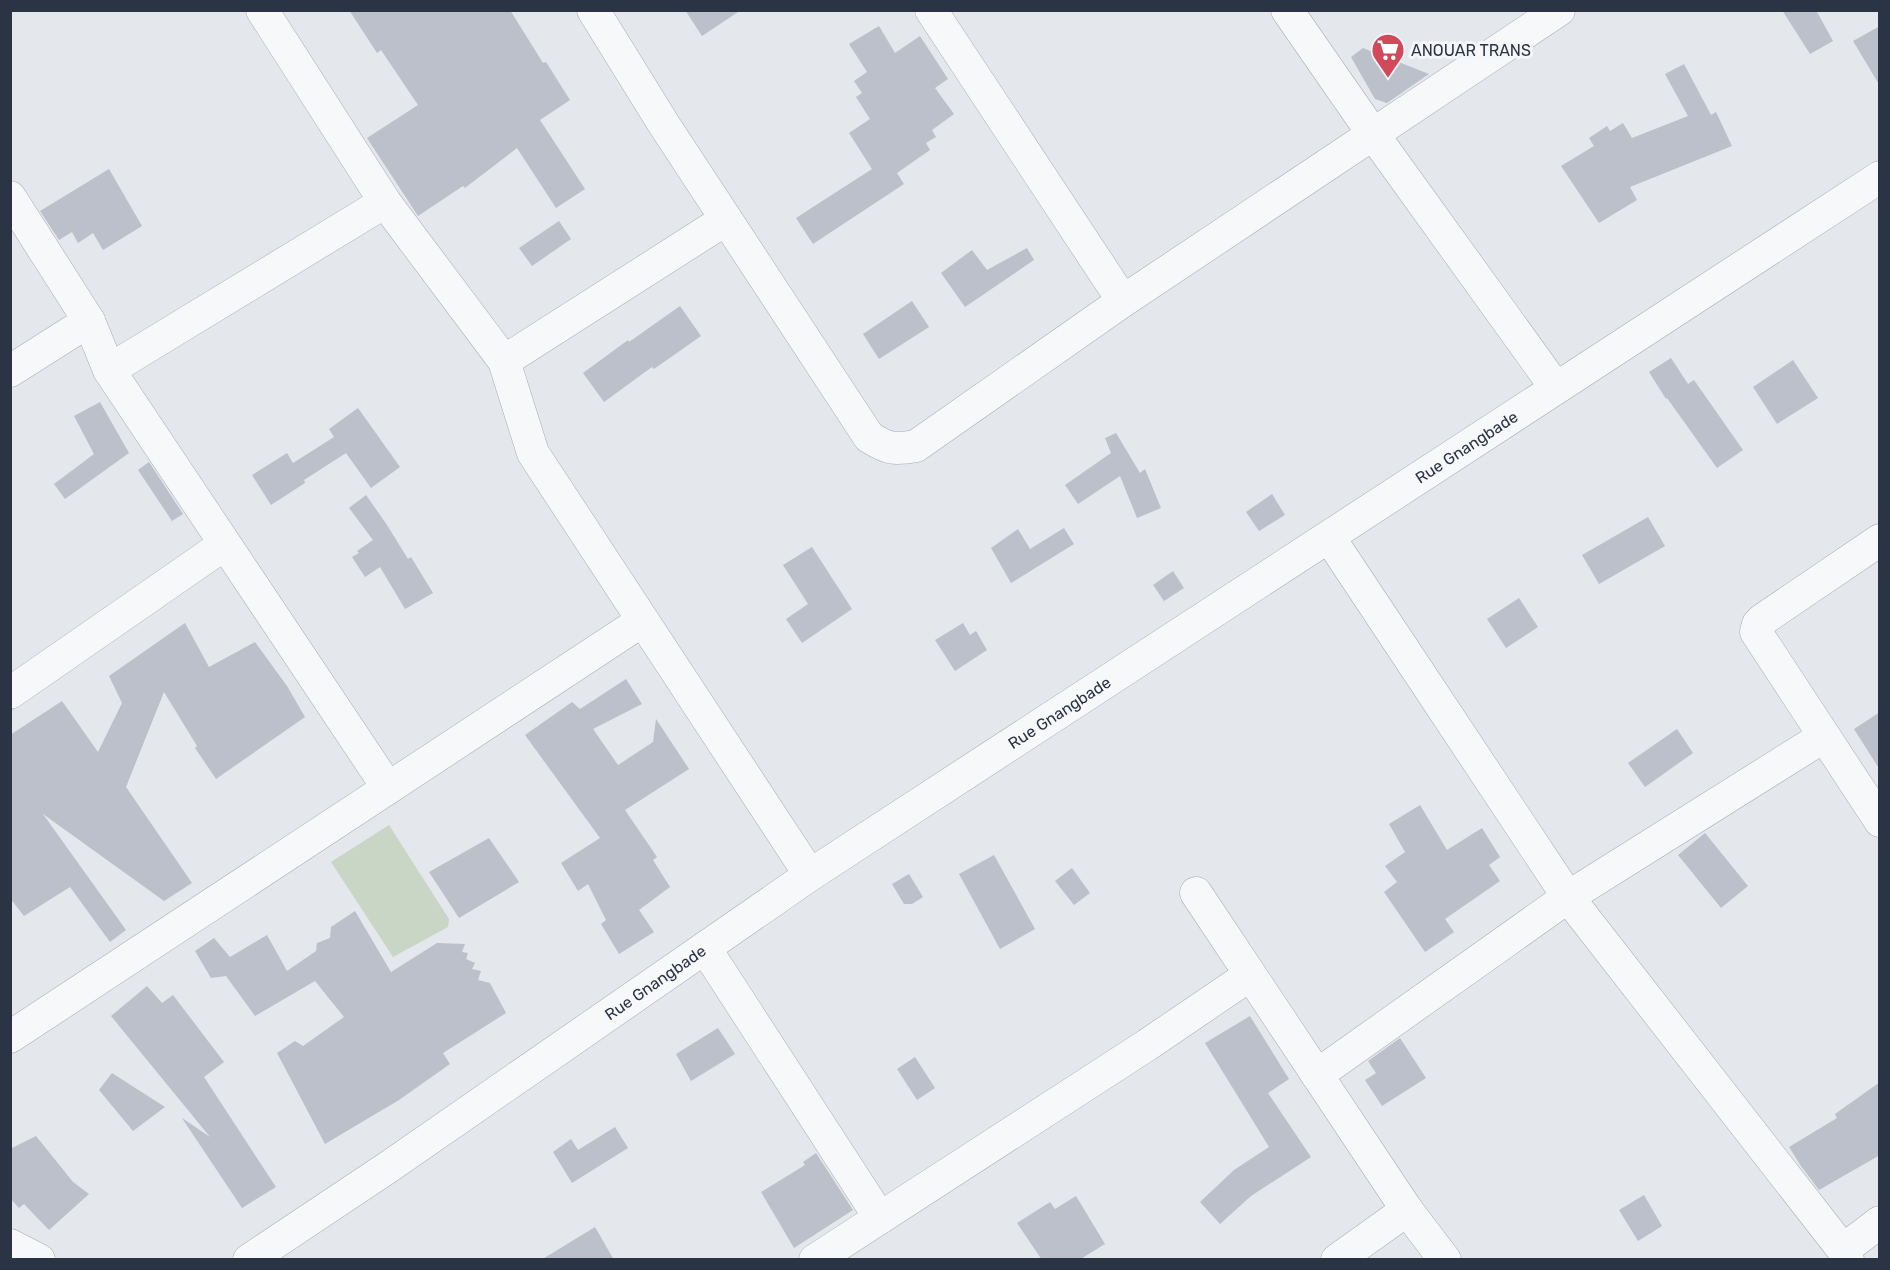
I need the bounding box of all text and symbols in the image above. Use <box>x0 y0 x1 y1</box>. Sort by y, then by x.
supermarket icon: ANOUAR TRANS <box>1370 32 1406 79</box>
place label: ANOUAR TRANS <box>1411 41 1531 60</box>
street label: Rue Gnangbade <box>1411 407 1521 487</box>
street label: Rue Gnangbade <box>1004 672 1114 753</box>
street label: Rue Gnangbade <box>601 941 709 1024</box>

